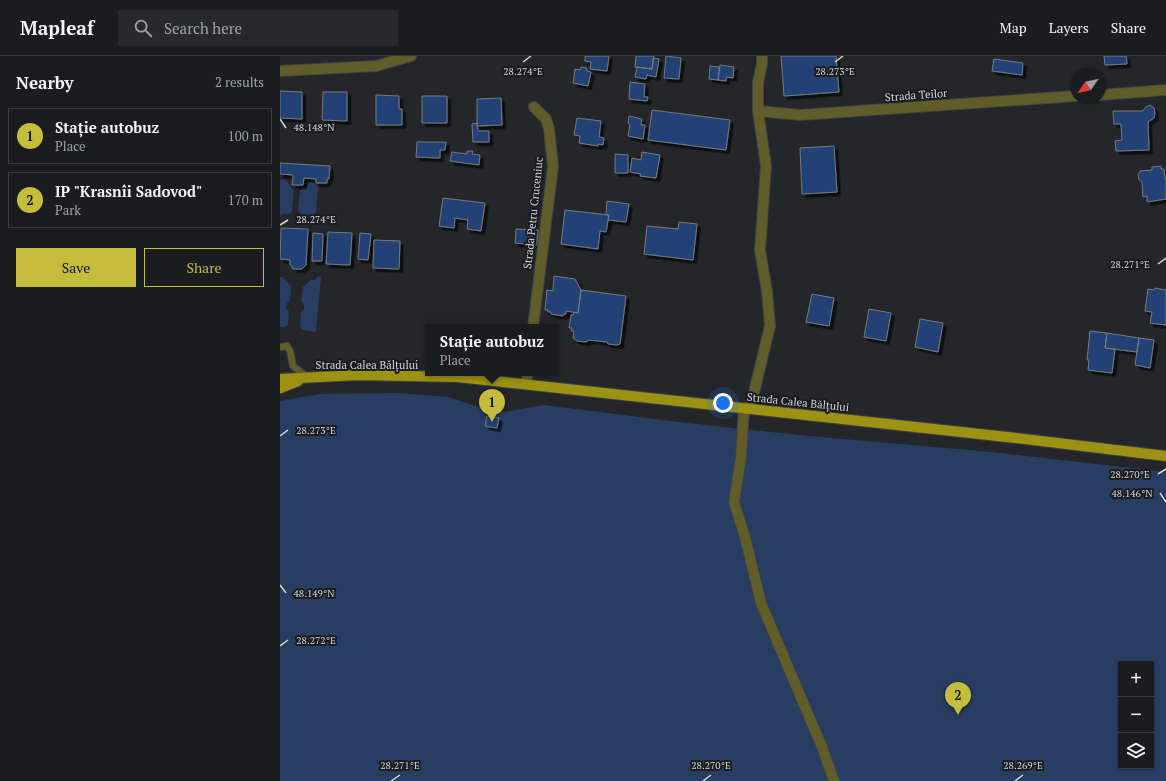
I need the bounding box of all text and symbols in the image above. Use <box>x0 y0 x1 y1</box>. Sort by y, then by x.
search box <box>118 10 398 46</box>
text: Mapleaf <box>20 15 94 40</box>
icon: search <box>132 17 154 39</box>
text: Search here <box>164 18 242 38</box>
text: Map <box>1000 18 1027 37</box>
text: Layers <box>1049 18 1089 37</box>
text: Share <box>1111 18 1146 37</box>
text: 28.274°E <box>503 65 543 78</box>
text: 28.273°E <box>815 65 855 78</box>
north arrow <box>1070 68 1106 104</box>
text: Nearby <box>16 71 74 94</box>
text: 2 results <box>215 73 264 91</box>
street label: Strada Teilor <box>884 86 949 104</box>
text: Stație autobuz <box>55 117 159 137</box>
text: 48.148°N <box>294 121 335 134</box>
text: 1 <box>26 127 34 145</box>
text: 100 m <box>228 127 263 145</box>
text: Place <box>55 137 86 155</box>
street label: Strada Petru Cruceniuc <box>520 156 546 270</box>
text: IP "Krasnîi Sadovod" <box>55 181 202 201</box>
text: 2 <box>26 191 34 209</box>
text: 170 m <box>228 191 263 209</box>
text: Park <box>55 201 81 219</box>
text: 28.274°E <box>296 213 336 226</box>
button: Save <box>16 248 136 287</box>
button: Share <box>144 248 264 287</box>
text: 28.271°E <box>1110 258 1150 271</box>
popup <box>425 324 559 376</box>
text: Stație autobuz <box>440 331 544 351</box>
text: Place <box>440 351 470 369</box>
street label: Strada Calea Bălțului <box>316 358 418 373</box>
pin: 1 <box>479 389 505 422</box>
street label: Strada Calea Bălțului <box>746 390 850 415</box>
your location <box>713 393 733 413</box>
text: 28.273°E <box>296 424 336 437</box>
text: 28.270°E <box>1110 468 1150 481</box>
text: 48.146°N <box>1112 487 1153 500</box>
text: 48.149°N <box>294 587 335 600</box>
text: 28.272°E <box>296 634 336 647</box>
map controls <box>1118 661 1154 769</box>
button: + <box>1118 661 1154 697</box>
pin: 2 <box>945 682 971 715</box>
button: − <box>1118 697 1154 733</box>
button: layers <box>1118 733 1154 769</box>
text: 28.271°E <box>380 759 420 772</box>
text: 28.270°E <box>691 759 731 772</box>
text: 28.269°E <box>1003 759 1043 772</box>

